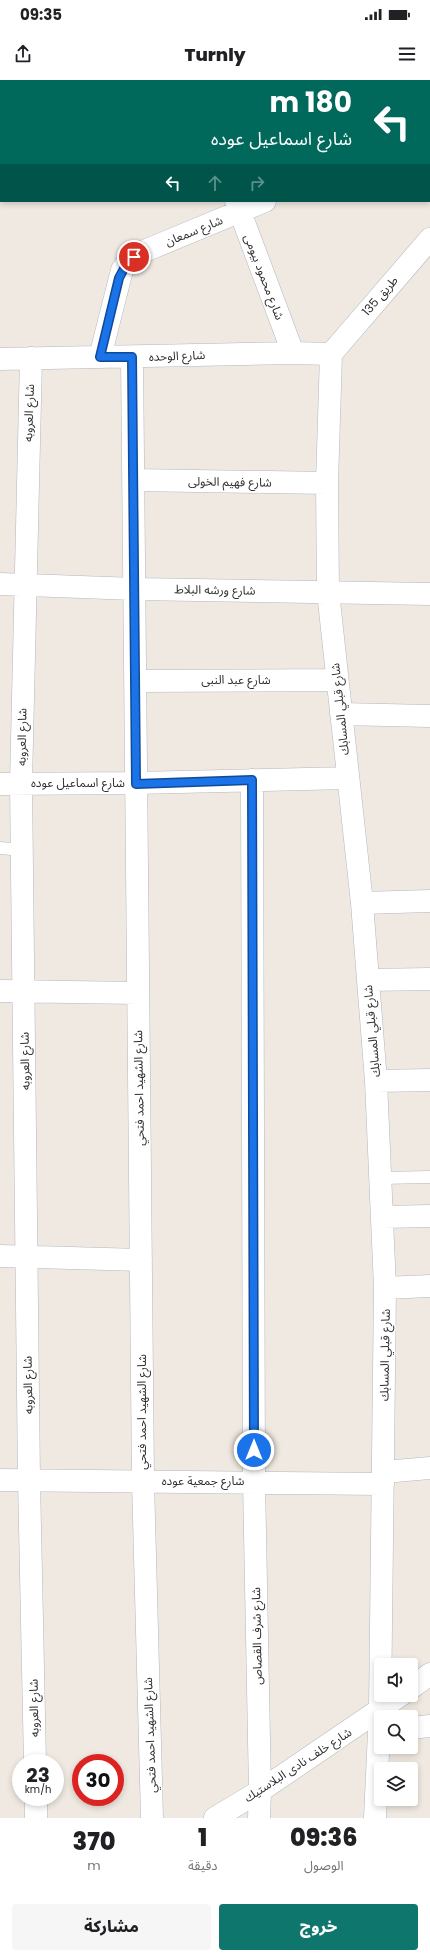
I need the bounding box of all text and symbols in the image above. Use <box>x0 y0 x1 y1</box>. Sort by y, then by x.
text: 09:35 <box>20 4 62 25</box>
text: Turnly <box>185 42 245 67</box>
icon: share <box>12 43 34 65</box>
icon: menu <box>396 43 418 65</box>
text: 180 m <box>269 83 352 122</box>
icon: left <box>366 96 418 148</box>
text: شارع اسماعيل عوده <box>211 126 352 151</box>
icon: left <box>162 172 184 194</box>
icon: ahead <box>204 172 226 194</box>
icon: right <box>246 172 268 194</box>
street label: شارع سمعان <box>162 211 226 251</box>
street label: شارع محمود بيومى <box>239 231 289 323</box>
pin <box>117 240 151 274</box>
icon: arrive <box>123 246 145 268</box>
street label: طريق 135 <box>358 272 402 319</box>
street label: شارع الوحده <box>148 346 206 366</box>
street label: شارع العروبه <box>19 384 39 442</box>
street label: شارع فهيم الخولى <box>188 472 272 492</box>
street label: شارع ورشه البلاط <box>174 580 256 600</box>
street label: شارع قبلي المسابك <box>326 662 355 756</box>
street label: شارع عبد النبى <box>201 671 271 689</box>
street label: شارع العروبه <box>12 708 32 766</box>
street label: شارع اسماعيل عوده <box>31 774 125 792</box>
street label: شارع قبلي المسابك <box>359 984 386 1078</box>
street label: شارع الشهيد احمد فتحي <box>129 1030 150 1146</box>
street label: شارع العروبه <box>15 1032 35 1090</box>
street label: شارع قبلي المسابك <box>375 1309 396 1401</box>
street label: شارع الشهيد احمد فتحي <box>133 1354 152 1470</box>
street label: شارع العروبه <box>18 1356 38 1414</box>
position arrow <box>233 1429 275 1471</box>
street label: شارع جمعية عوده <box>162 1472 244 1490</box>
street label: شارع شرف القصاص <box>247 1587 267 1685</box>
map controls <box>374 1658 418 1806</box>
button: sound <box>374 1658 418 1702</box>
street label: شارع الشهيد احمد فتحي <box>139 1677 162 1793</box>
street label: شارع العروبه <box>24 1679 44 1737</box>
button: search <box>374 1710 418 1754</box>
street label: شارع خلف نادى البلاستيك <box>241 1723 355 1807</box>
speed limit sign: 30 <box>72 1754 124 1806</box>
text: 23 <box>26 1761 50 1789</box>
button: layers <box>374 1762 418 1806</box>
text: km/h <box>25 1782 51 1797</box>
text: 1 <box>198 1821 207 1854</box>
text: 09:36 <box>290 1821 358 1854</box>
text: 370 <box>73 1825 115 1858</box>
text: m <box>87 1856 101 1875</box>
text: دقيقة <box>188 1856 218 1875</box>
text: الوصول <box>304 1856 344 1875</box>
button: مشاركة <box>12 1904 211 1950</box>
button: خروج <box>219 1904 418 1950</box>

